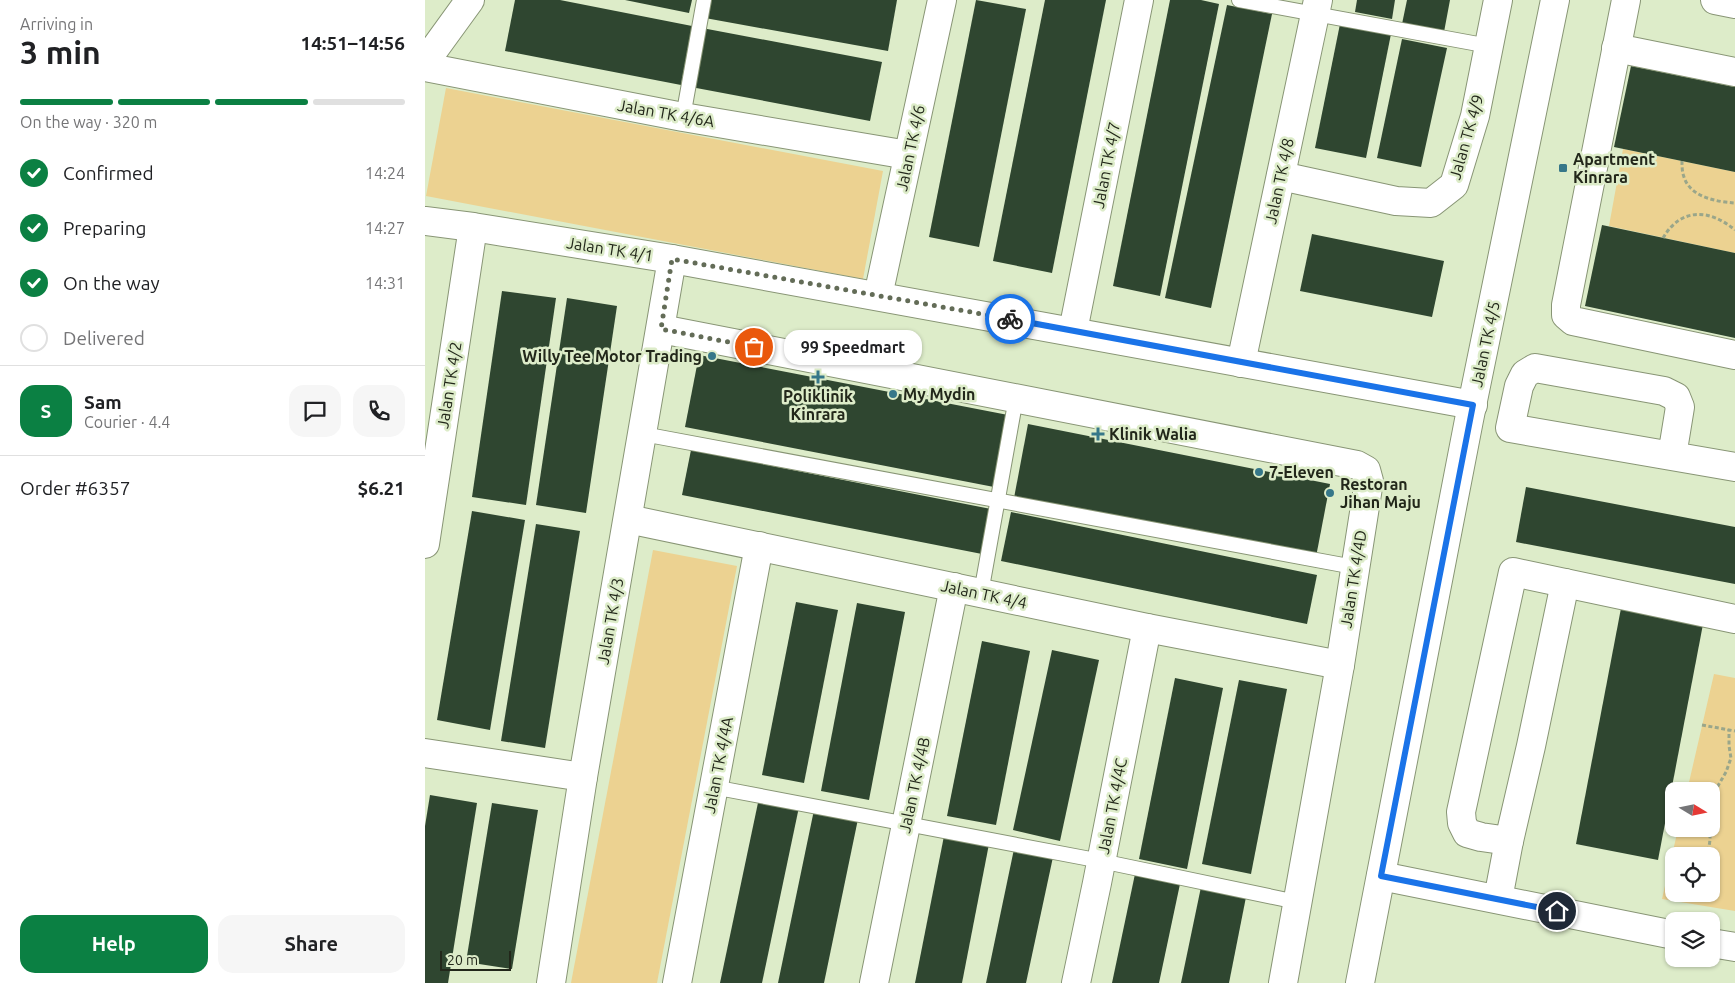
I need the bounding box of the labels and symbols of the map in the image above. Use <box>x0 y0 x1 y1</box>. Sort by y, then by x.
street label: Jalan TK 4/9 <box>1445 92 1487 182</box>
street label: Jalan TK 4/6A <box>616 96 716 130</box>
street label: Jalan TK 4/6 <box>892 103 928 193</box>
street label: Jalan TK 4/7 <box>1089 120 1123 210</box>
street label: Jalan TK 4/8 <box>1261 136 1297 226</box>
place label: Apartment Kinrara <box>1573 150 1655 186</box>
marker: Apartment Kinrara <box>1557 162 1569 174</box>
street label: Jalan TK 4/1 <box>565 233 655 265</box>
courier <box>985 294 1035 344</box>
street label: Jalan TK 4/5 <box>1467 299 1503 389</box>
pin <box>733 326 775 368</box>
callout: 99 Speedmart <box>784 330 921 364</box>
street label: Jalan TK 4/2 <box>433 340 465 430</box>
place label: Willy Tee Motor Trading <box>522 347 702 365</box>
marker: Willy Tee Motor Trading <box>706 350 718 362</box>
marker: Poliklinik Kinrara <box>811 370 825 384</box>
place label: My Mydin <box>903 385 975 403</box>
place label: Poliklinik Kinrara <box>783 387 853 423</box>
marker: My Mydin <box>887 388 899 400</box>
place label: Klinik Walia <box>1109 425 1197 443</box>
marker: Klinik Walia <box>1091 427 1105 441</box>
place label: 7-Eleven <box>1269 463 1334 481</box>
marker: 7-Eleven <box>1253 466 1265 478</box>
place label: Restoran Jihan Maju <box>1340 475 1421 511</box>
marker: Restoran Jihan Maju <box>1324 487 1336 499</box>
street label: Jalan TK 4/4D <box>1336 529 1370 629</box>
street label: Jalan TK 4/3 <box>594 576 626 666</box>
street label: Jalan TK 4/4 <box>939 576 1029 612</box>
street label: Jalan TK 4/4A <box>700 715 736 815</box>
street label: Jalan TK 4/4B <box>895 735 933 835</box>
street label: Jalan TK 4/4C <box>1094 756 1130 856</box>
north arrow <box>1665 782 1720 838</box>
pin <box>1536 890 1578 932</box>
scale bar <box>440 948 511 971</box>

